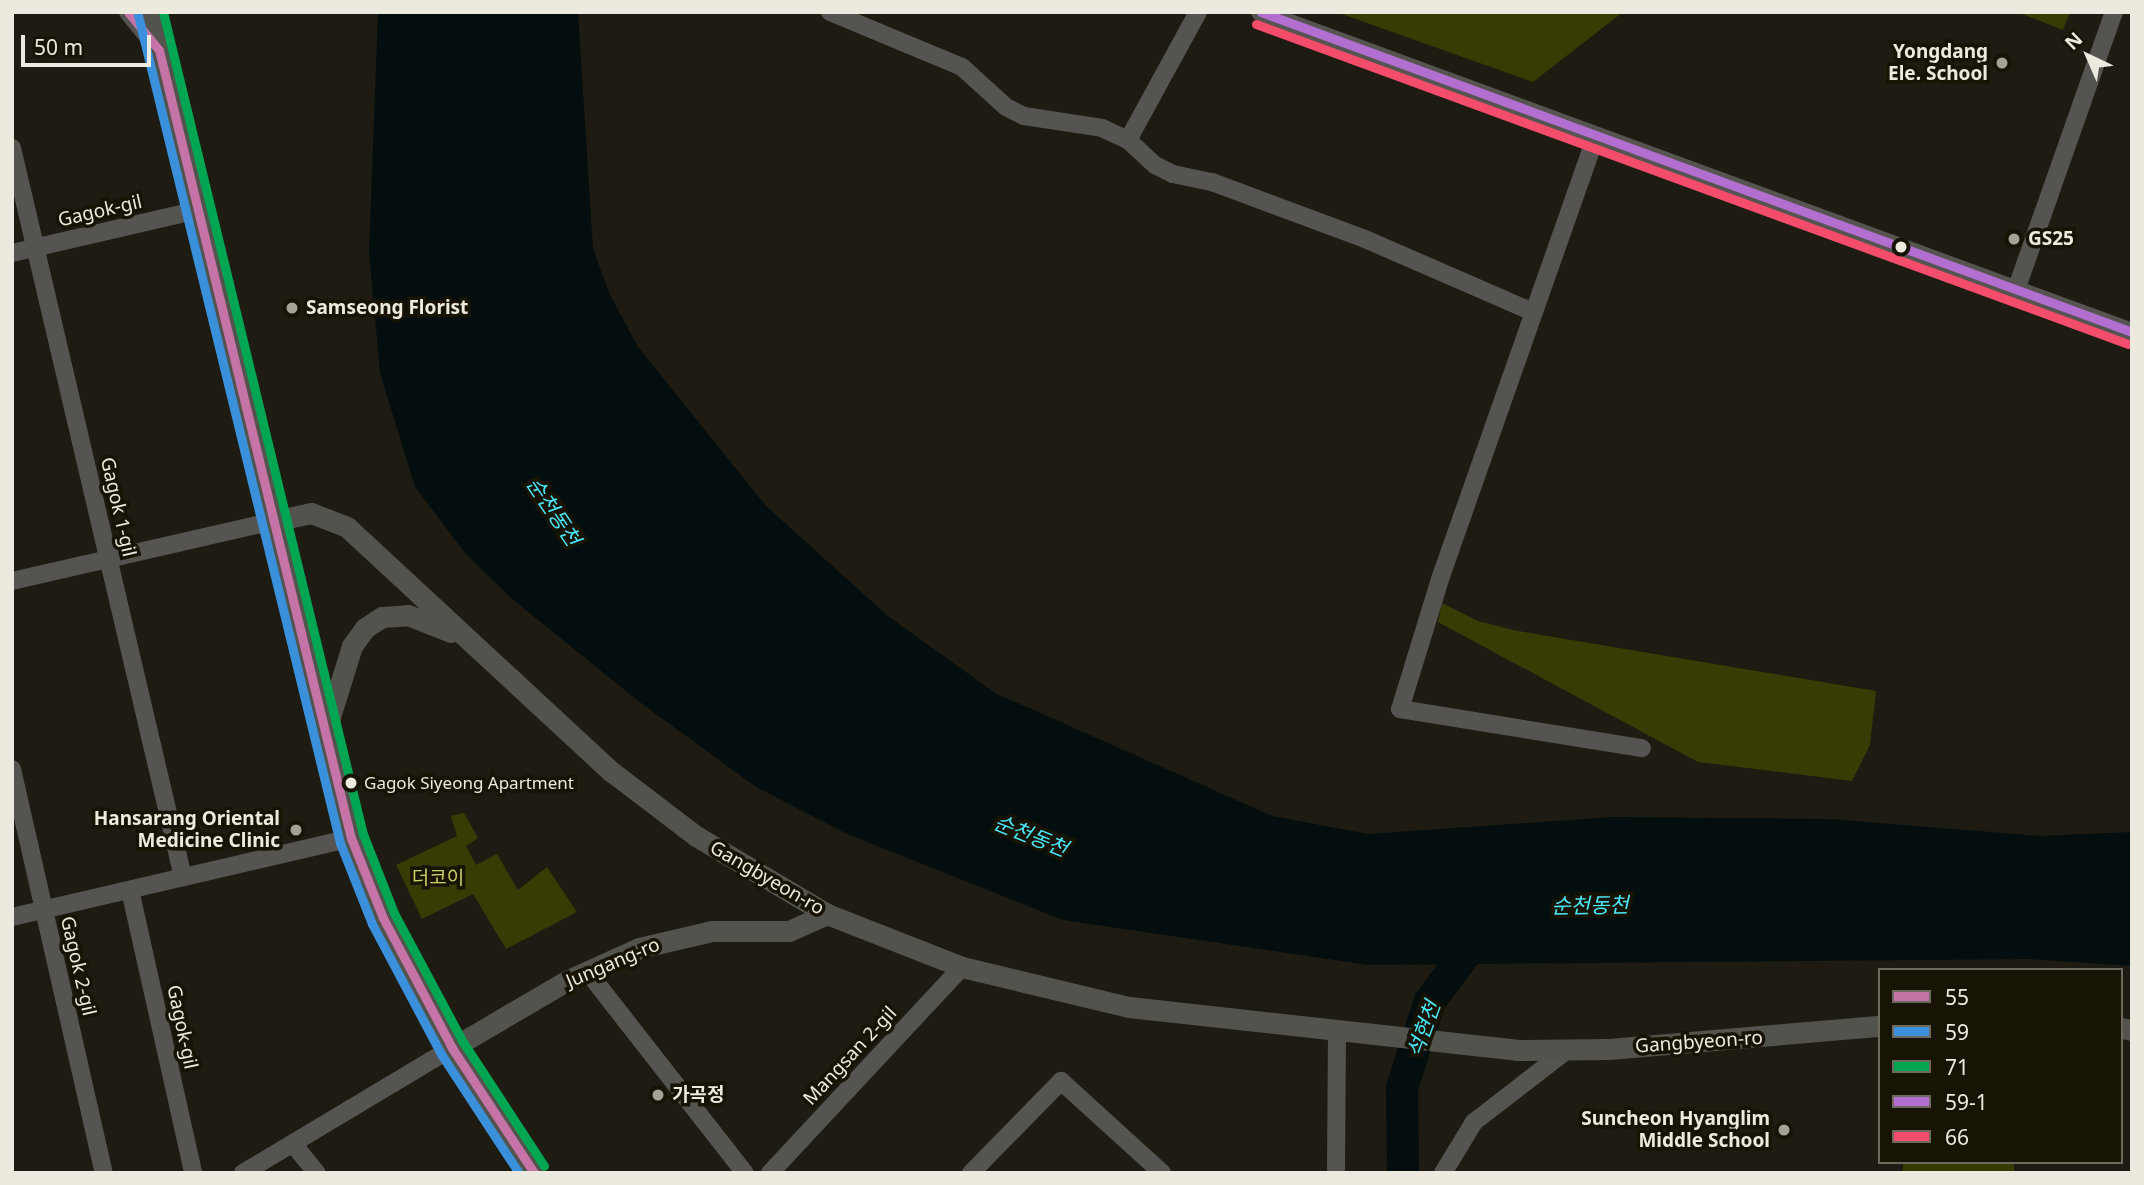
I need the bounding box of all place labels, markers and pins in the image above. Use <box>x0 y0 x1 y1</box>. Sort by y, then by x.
place label: Yongdang Ele. School <box>1888 41 1988 85</box>
marker: Yongdang Ele. School <box>1994 55 2010 71</box>
place label: GS25 <box>2028 228 2074 250</box>
marker: GS25 <box>2006 231 2022 247</box>
unlabelled marker <box>1894 240 1908 254</box>
place label: Samseong Florist <box>306 297 468 319</box>
marker: Samseong Florist <box>284 300 300 316</box>
place label: Gagok Siyeong Apartment <box>364 773 574 793</box>
marker: Gagok Siyeong Apartment <box>344 776 358 790</box>
place label: Hansarang Oriental Medicine Clinic <box>94 808 280 852</box>
marker: Hansarang Oriental Medicine Clinic <box>286 820 306 840</box>
place label: 가곡정 <box>672 1084 724 1106</box>
marker: 가곡정 <box>650 1087 666 1103</box>
place label: Suncheon Hyanglim Middle School <box>1581 1108 1770 1152</box>
marker: Suncheon Hyanglim Middle School <box>1776 1122 1792 1138</box>

